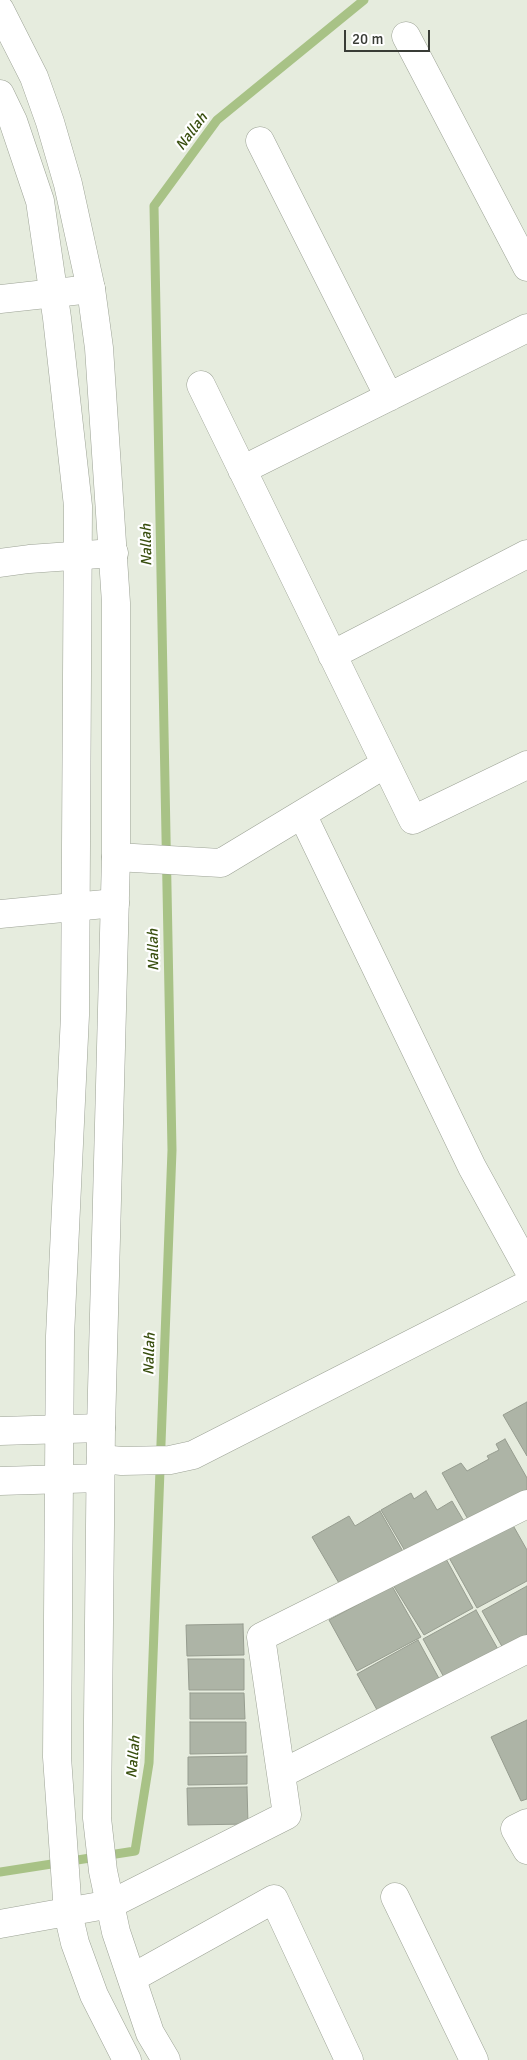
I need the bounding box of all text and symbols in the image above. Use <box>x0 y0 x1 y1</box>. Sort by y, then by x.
scale bar <box>347 20 433 52</box>
text: 20 m <box>352 30 383 48</box>
water label: Nallah <box>172 110 212 154</box>
water label: Nallah <box>138 524 156 566</box>
water label: Nallah <box>145 929 163 971</box>
water label: Nallah <box>140 1333 160 1375</box>
water label: Nallah <box>123 1735 145 1779</box>

